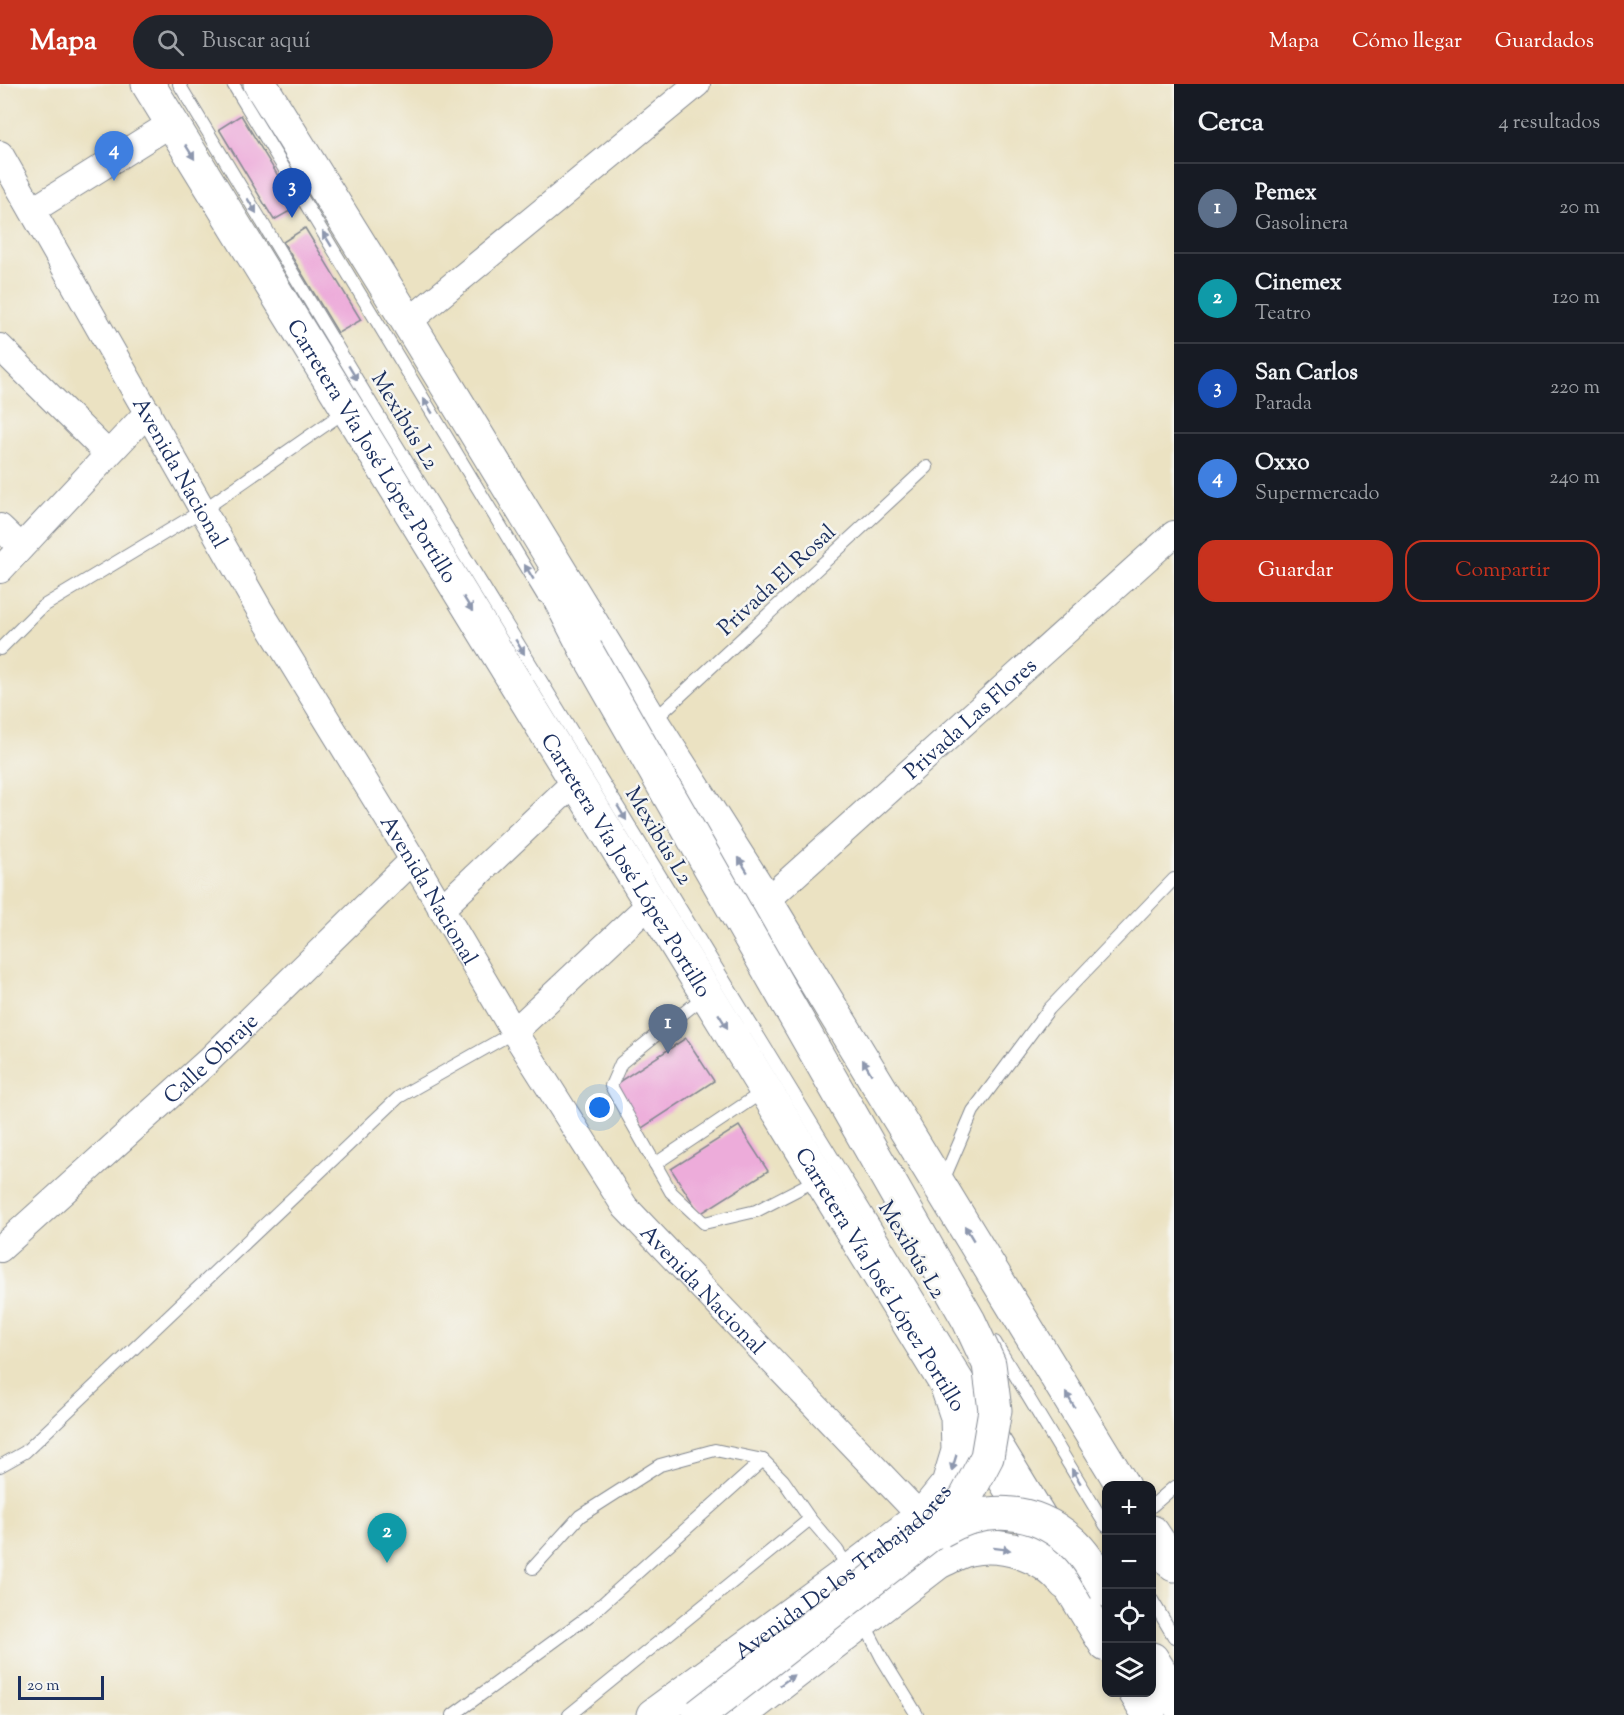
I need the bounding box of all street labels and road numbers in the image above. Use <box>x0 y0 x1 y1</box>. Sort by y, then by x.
street label: Carretera Vía José López Portillo <box>277 314 464 590</box>
street label: Mexibús L2 <box>361 366 445 477</box>
street label: Avenida Nacional <box>123 392 234 555</box>
street label: Privada El Rosal <box>712 518 844 644</box>
street label: Privada Las Flores <box>898 651 1045 788</box>
street label: Carretera Vía José López Portillo <box>531 728 718 1005</box>
street label: Mexibús L2 <box>615 781 699 892</box>
street label: Avenida Nacional <box>370 810 484 972</box>
street label: Calle Obraje <box>157 1007 267 1113</box>
street label: Carretera Vía José López Portillo <box>785 1142 972 1419</box>
street label: Mexibús L2 <box>868 1195 952 1306</box>
street label: Avenida Nacional <box>631 1219 771 1363</box>
street label: Avenida De los Trabajadores <box>729 1478 961 1669</box>

